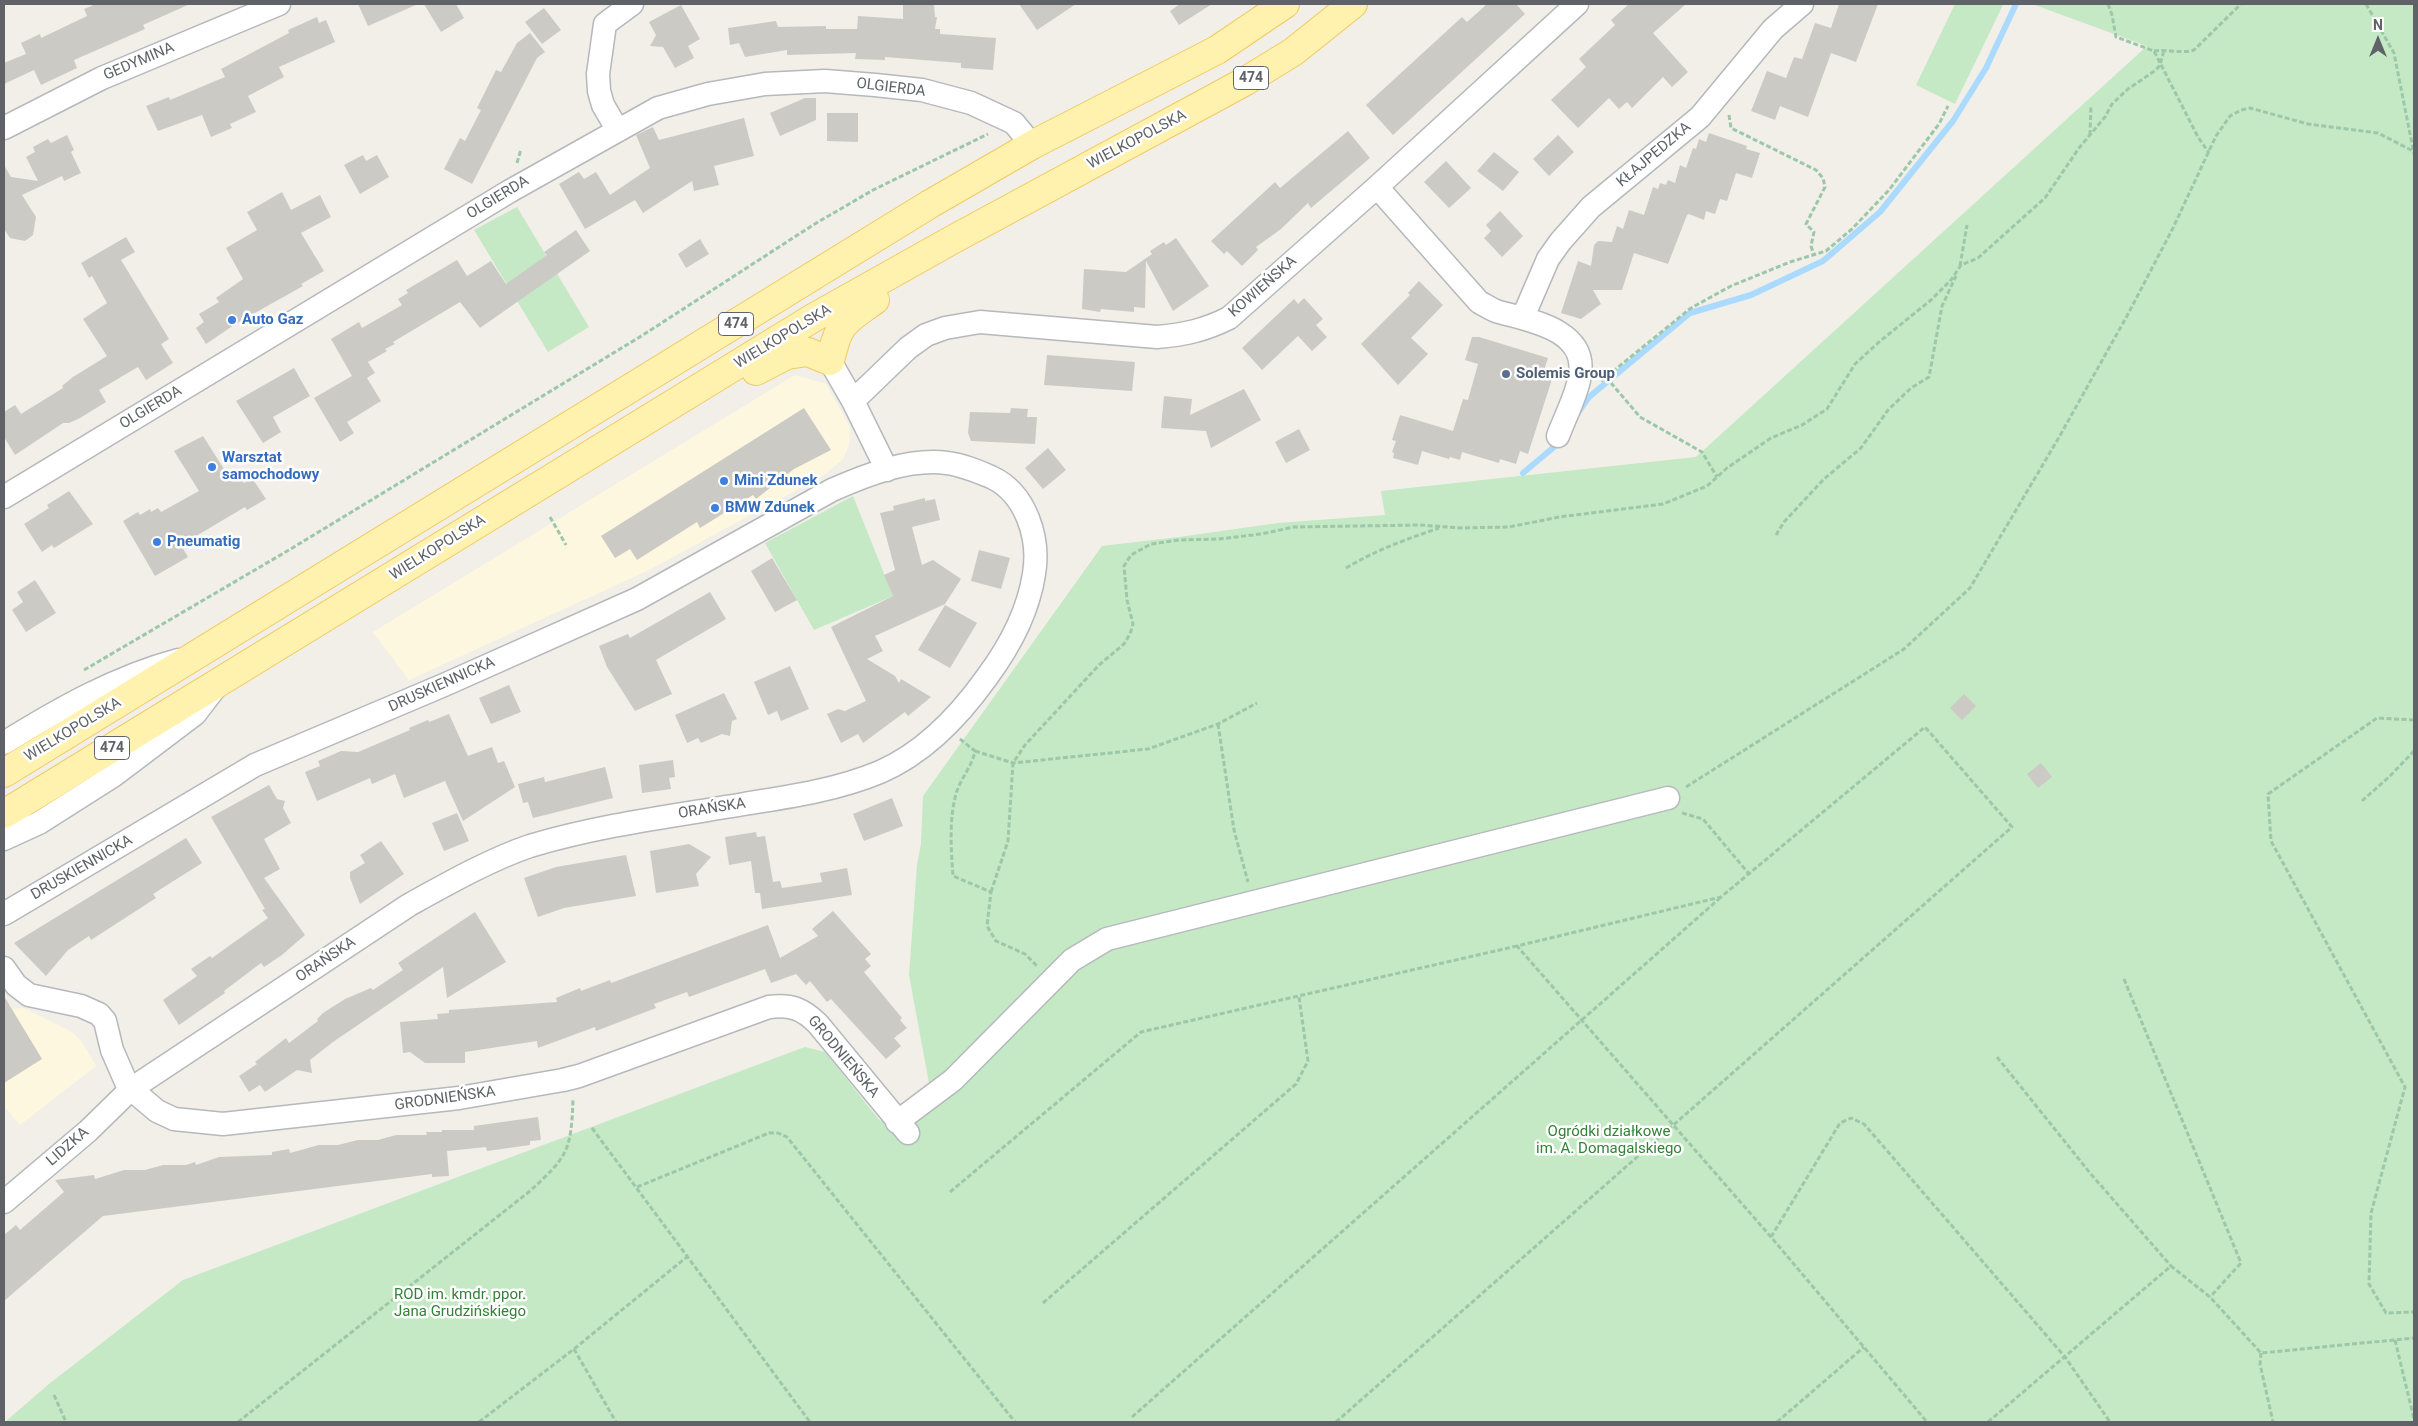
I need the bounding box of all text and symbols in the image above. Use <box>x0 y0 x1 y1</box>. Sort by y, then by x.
north arrow <box>2353 15 2403 65</box>
text: N <box>2373 17 2383 33</box>
street label: GEDYMINA <box>101 39 177 85</box>
road number: 474 <box>1234 66 1268 90</box>
street label: OLGIERDA <box>855 75 927 101</box>
street label: WIELKOPOLSKA <box>1084 106 1190 174</box>
street label: KŁAJPEDZKA <box>1613 119 1695 191</box>
street label: OLGIERDA <box>464 172 532 224</box>
street label: KOWIEŃSKA <box>1225 253 1301 321</box>
street label: WIELKOPOLSKA <box>731 301 835 373</box>
place label: Auto Gaz <box>242 311 303 329</box>
road number: 474 <box>718 312 754 336</box>
marker: Auto Gaz <box>226 314 238 326</box>
place label: Solemis Group <box>1516 365 1615 383</box>
marker: Solemis Group <box>1500 368 1512 380</box>
street label: OLGIERDA <box>117 382 185 434</box>
place label: Warsztat samochodowy <box>222 449 319 484</box>
marker: Warsztat samochodowy <box>206 461 218 473</box>
place label: Mini Zdunek <box>734 472 818 490</box>
marker: Mini Zdunek <box>718 475 730 487</box>
place label: BMW Zdunek <box>725 499 815 517</box>
marker: BMW Zdunek <box>709 502 721 514</box>
street label: WIELKOPOLSKA <box>387 511 489 585</box>
place label: Pneumatig <box>167 533 240 551</box>
marker: Pneumatig <box>151 536 163 548</box>
street label: DRUSKIENNICKA <box>386 654 498 716</box>
street label: WIELKOPOLSKA <box>21 694 125 766</box>
road number: 474 <box>94 736 130 760</box>
street label: ORAŃSKA <box>677 795 747 823</box>
street label: DRUSKIENNICKA <box>28 832 136 904</box>
street label: ORAŃSKA <box>293 933 359 987</box>
street label: GRODNIEŃSKA <box>803 1012 883 1102</box>
street label: GRODNIEŃSKA <box>393 1083 497 1115</box>
park label: Ogródki działkowe im. A. Domagalskiego <box>1536 1123 1682 1158</box>
street label: LIDZKA <box>43 1124 93 1170</box>
park label: ROD im. kmdr. ppor. Jana Grudzińskiego <box>394 1286 526 1321</box>

